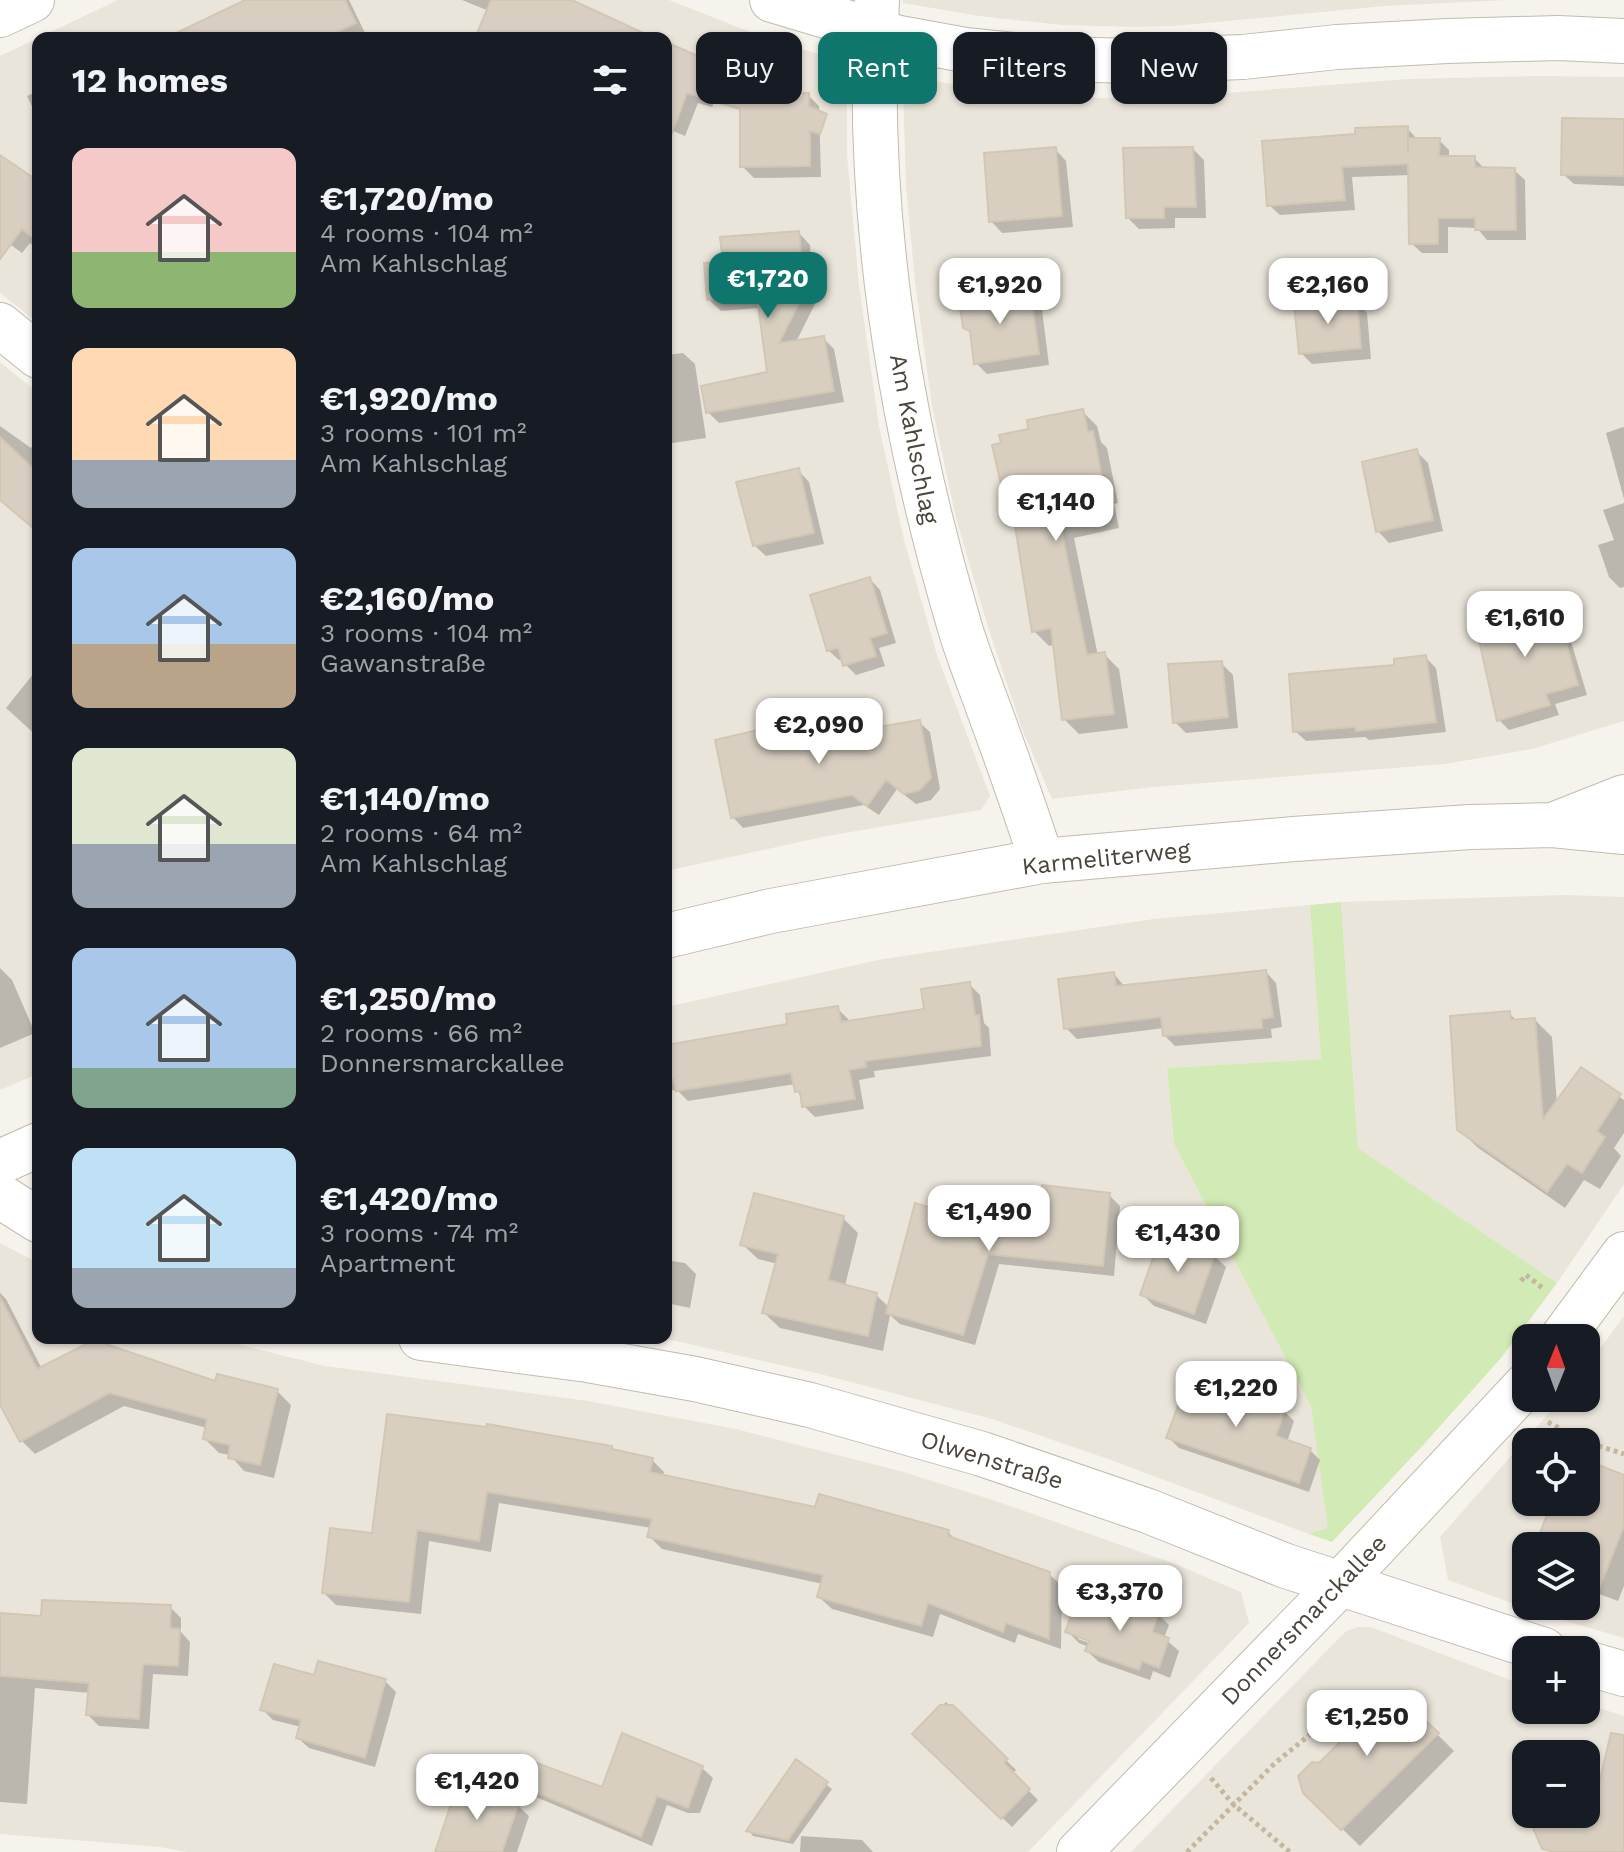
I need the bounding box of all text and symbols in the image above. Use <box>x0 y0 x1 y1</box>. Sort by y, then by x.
chip: Buy <box>696 32 802 104</box>
chip: Rent <box>818 32 937 104</box>
chip: Filters <box>953 32 1095 104</box>
chip: New <box>1111 32 1227 104</box>
icon: filters <box>588 58 632 102</box>
text: 12 homes <box>72 60 228 100</box>
text: €1,720/mo <box>320 178 494 218</box>
icon: home <box>136 180 232 276</box>
text: 4 rooms · 104 m² <box>320 218 533 248</box>
text: Am Kahlschlag <box>320 248 507 278</box>
pin: €1,720 <box>703 252 833 320</box>
pin: €1,920 <box>935 258 1065 326</box>
pin: €2,160 <box>1263 258 1393 326</box>
text: €1,720 <box>727 263 809 293</box>
text: €1,920 <box>957 269 1043 299</box>
text: €2,160 <box>1287 269 1369 299</box>
street label: Am Kahlschlag <box>884 352 944 527</box>
text: €1,920/mo <box>320 378 498 418</box>
icon: home <box>136 380 232 476</box>
text: 3 rooms · 101 m² <box>320 418 527 448</box>
text: Am Kahlschlag <box>320 448 507 478</box>
pin: €1,140 <box>991 475 1121 543</box>
text: €1,140 <box>1016 486 1096 516</box>
text: €2,160/mo <box>320 578 494 618</box>
icon: home <box>136 580 232 676</box>
pin: €1,610 <box>1460 591 1590 659</box>
text: €1,610 <box>1485 602 1565 632</box>
text: 3 rooms · 104 m² <box>320 618 532 648</box>
text: Gawanstraße <box>320 648 486 678</box>
pin: €2,090 <box>754 698 884 766</box>
text: €2,090 <box>774 709 864 739</box>
text: €1,140/mo <box>320 778 490 818</box>
icon: home <box>136 780 232 876</box>
text: 2 rooms · 64 m² <box>320 818 522 848</box>
street label: Karmeliterweg <box>1020 835 1192 881</box>
text: Am Kahlschlag <box>320 848 507 878</box>
text: €1,250/mo <box>320 978 497 1018</box>
icon: home <box>136 980 232 1076</box>
text: 2 rooms · 66 m² <box>320 1018 522 1048</box>
text: Donnersmarckallee <box>320 1048 565 1078</box>
text: €1,420/mo <box>320 1178 498 1218</box>
icon: home <box>136 1180 232 1276</box>
pin: €1,490 <box>924 1185 1054 1253</box>
text: €1,490 <box>946 1196 1032 1226</box>
pin: €1,430 <box>1113 1206 1243 1274</box>
text: €1,430 <box>1135 1217 1221 1247</box>
text: 3 rooms · 74 m² <box>320 1218 518 1248</box>
text: Apartment <box>320 1248 456 1278</box>
north arrow <box>1512 1324 1600 1412</box>
map controls <box>1512 1324 1600 1828</box>
pin: €1,220 <box>1171 1361 1301 1429</box>
text: €1,220 <box>1194 1372 1278 1402</box>
street label: Olwenstraße <box>917 1425 1067 1495</box>
button: locate <box>1512 1428 1600 1516</box>
street label: Donnersmarckallee <box>1215 1529 1393 1711</box>
button: layers <box>1512 1532 1600 1620</box>
pin: €3,370 <box>1055 1565 1185 1633</box>
text: €3,370 <box>1076 1576 1164 1606</box>
button: + <box>1512 1636 1600 1724</box>
pin: €1,250 <box>1302 1690 1432 1758</box>
text: €1,250 <box>1325 1701 1409 1731</box>
button: − <box>1512 1740 1600 1828</box>
pin: €1,420 <box>412 1754 542 1822</box>
text: €1,420 <box>434 1765 520 1795</box>

